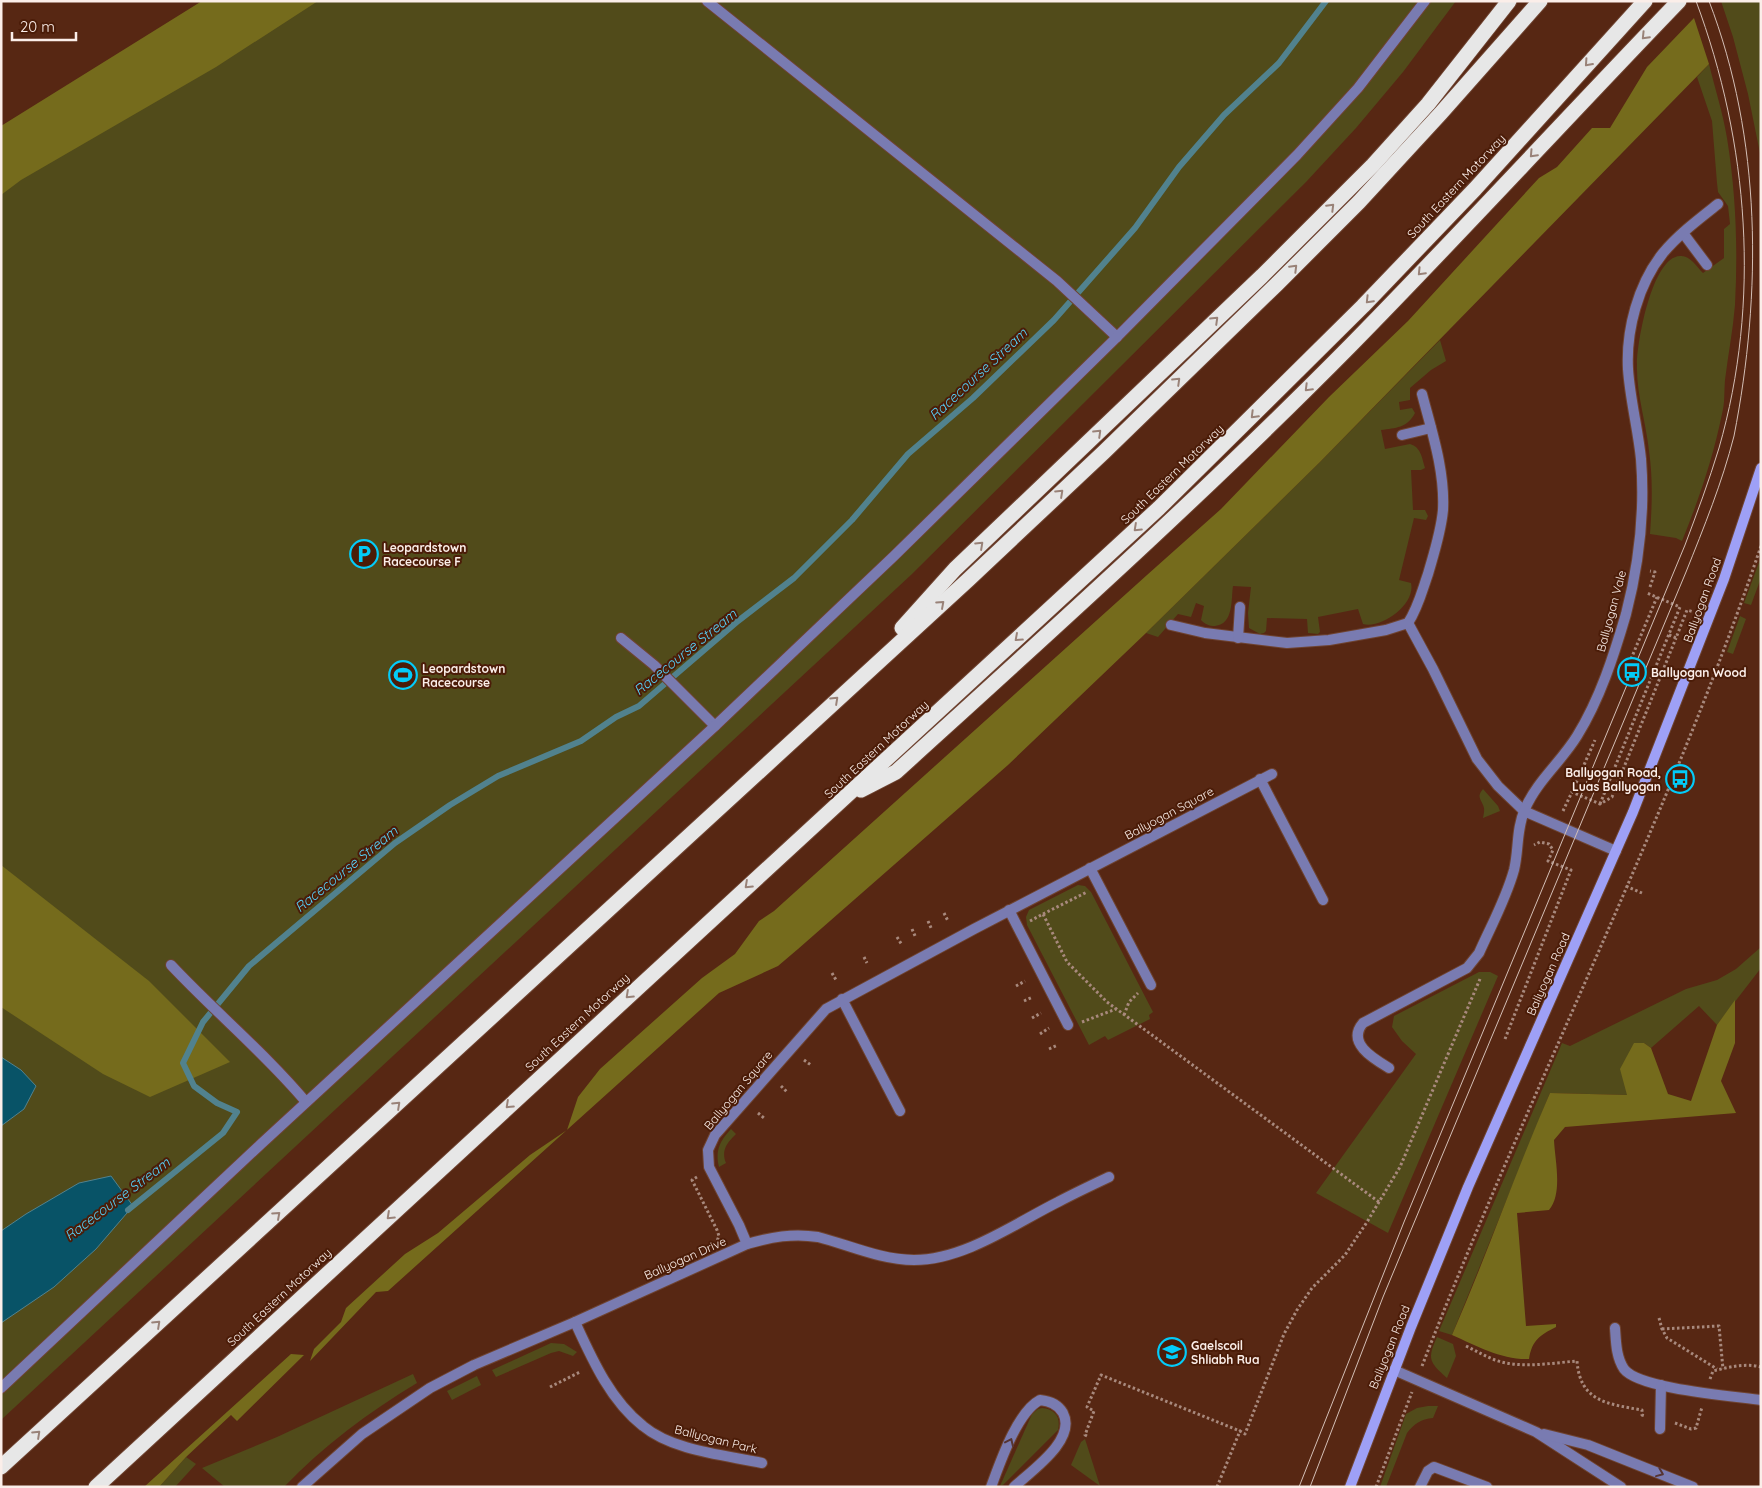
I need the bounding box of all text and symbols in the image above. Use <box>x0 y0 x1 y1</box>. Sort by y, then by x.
scale bar <box>12 10 76 42</box>
text: 20 m <box>20 17 55 36</box>
one-way arrow <box>1642 30 1651 39</box>
one-way arrow <box>1585 58 1594 67</box>
street label: South Eastern Motorway <box>1404 131 1508 241</box>
one-way arrow <box>1530 148 1539 157</box>
one-way arrow <box>1326 203 1335 212</box>
one-way arrow <box>1288 264 1297 273</box>
one-way arrow <box>1418 266 1427 275</box>
one-way arrow <box>1366 295 1375 304</box>
one-way arrow <box>1210 317 1219 326</box>
water label: Racecourse Stream <box>925 324 1031 424</box>
one-way arrow <box>1172 378 1181 387</box>
one-way arrow <box>1304 382 1313 391</box>
one-way arrow <box>1251 410 1260 419</box>
street label: South Eastern Motorway <box>1117 421 1227 527</box>
one-way arrow <box>1092 430 1101 439</box>
one-way arrow <box>1054 490 1063 499</box>
one-way arrow <box>1134 522 1143 531</box>
parking icon: Leopardstown Racecourse F <box>349 539 379 569</box>
place label: Leopardstown Racecourse F <box>383 540 466 569</box>
one-way arrow <box>975 542 984 551</box>
street label: Ballyogan Road <box>1680 556 1724 644</box>
street label: Ballyogan Vale <box>1593 568 1629 653</box>
one-way arrow <box>936 601 945 610</box>
water label: Racecourse Stream <box>630 605 740 699</box>
one-way arrow <box>1014 633 1023 642</box>
bus stop icon: Ballyogan Wood <box>1617 657 1647 687</box>
sports icon: Leopardstown Racecourse <box>388 660 418 690</box>
place label: Leopardstown Racecourse <box>422 661 505 690</box>
place label: Ballyogan Wood <box>1651 665 1746 680</box>
street label: South Eastern Motorway <box>821 697 931 801</box>
one-way arrow <box>830 697 839 706</box>
bus stop icon: Ballyogan Road, Luas Ballyogan <box>1665 764 1695 794</box>
place label: Ballyogan Road, Luas Ballyogan <box>1565 765 1661 794</box>
street label: Ballyogan Square <box>1122 783 1216 843</box>
water label: Racecourse Stream <box>291 822 401 916</box>
one-way arrow <box>745 879 754 888</box>
street label: Ballyogan Road <box>1523 930 1573 1018</box>
street label: South Eastern Motorway <box>522 970 632 1074</box>
one-way arrow <box>625 989 634 998</box>
street label: Ballyogan Square <box>701 1047 776 1133</box>
one-way arrow <box>506 1100 515 1109</box>
one-way arrow <box>391 1102 400 1111</box>
water label: Racecourse Stream <box>61 1153 173 1245</box>
one-way arrow <box>386 1210 395 1219</box>
one-way arrow <box>271 1212 280 1221</box>
street label: Ballyogan Drive <box>642 1233 729 1283</box>
street label: South Eastern Motorway <box>224 1245 334 1349</box>
street label: Ballyogan Road <box>1365 1303 1413 1391</box>
one-way arrow <box>151 1321 160 1330</box>
school or university icon: Gaelscoil Shliabh Rua <box>1157 1337 1187 1367</box>
place label: Gaelscoil Shliabh Rua <box>1191 1338 1259 1367</box>
street label: Ballyogan Park <box>673 1421 759 1457</box>
one-way arrow <box>32 1431 41 1440</box>
one-way arrow <box>1004 1438 1014 1447</box>
one-way arrow <box>1656 1468 1664 1478</box>

